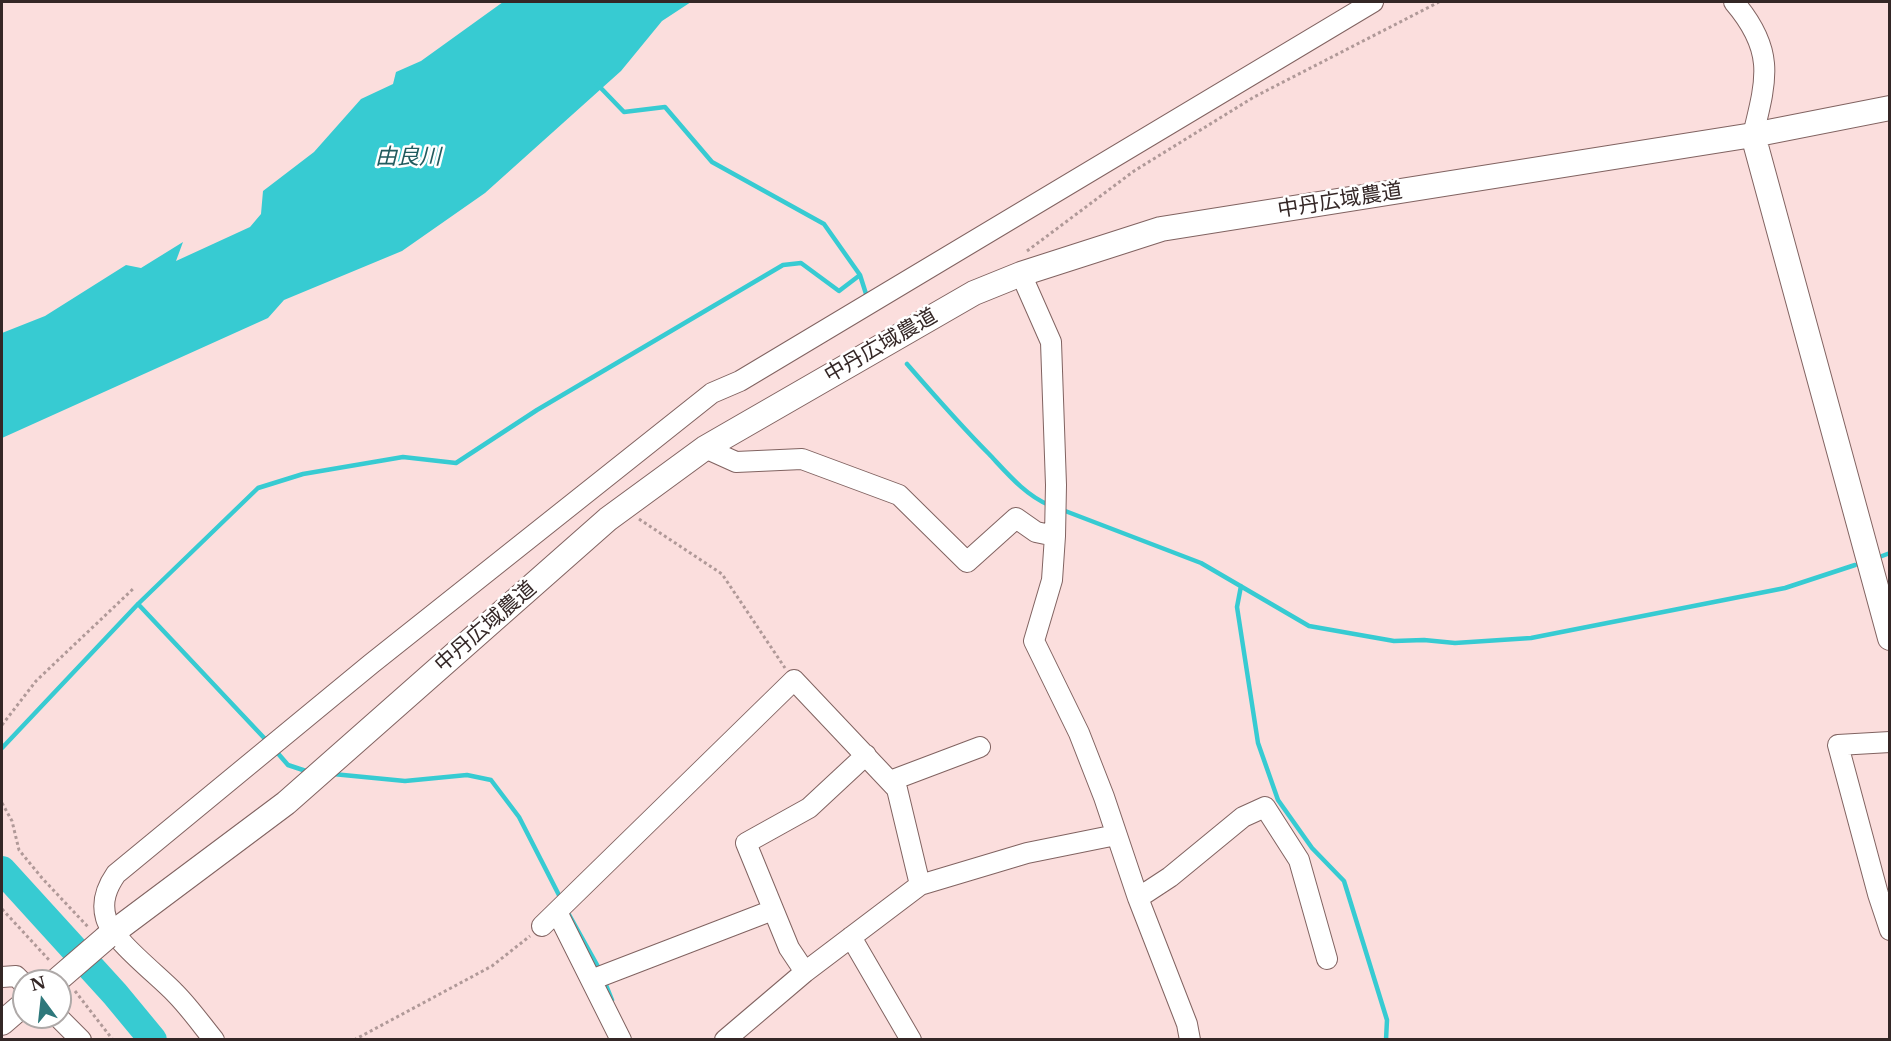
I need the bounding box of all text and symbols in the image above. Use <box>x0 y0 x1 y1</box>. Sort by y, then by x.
water label: 由良川 <box>375 145 441 171</box>
street label: 中丹広域農道 <box>1276 179 1404 223</box>
street label: 中丹広域農道 <box>820 304 942 388</box>
street label: 中丹広域農道 <box>430 576 542 678</box>
north arrow <box>12 969 72 1029</box>
text: N <box>28 972 48 995</box>

